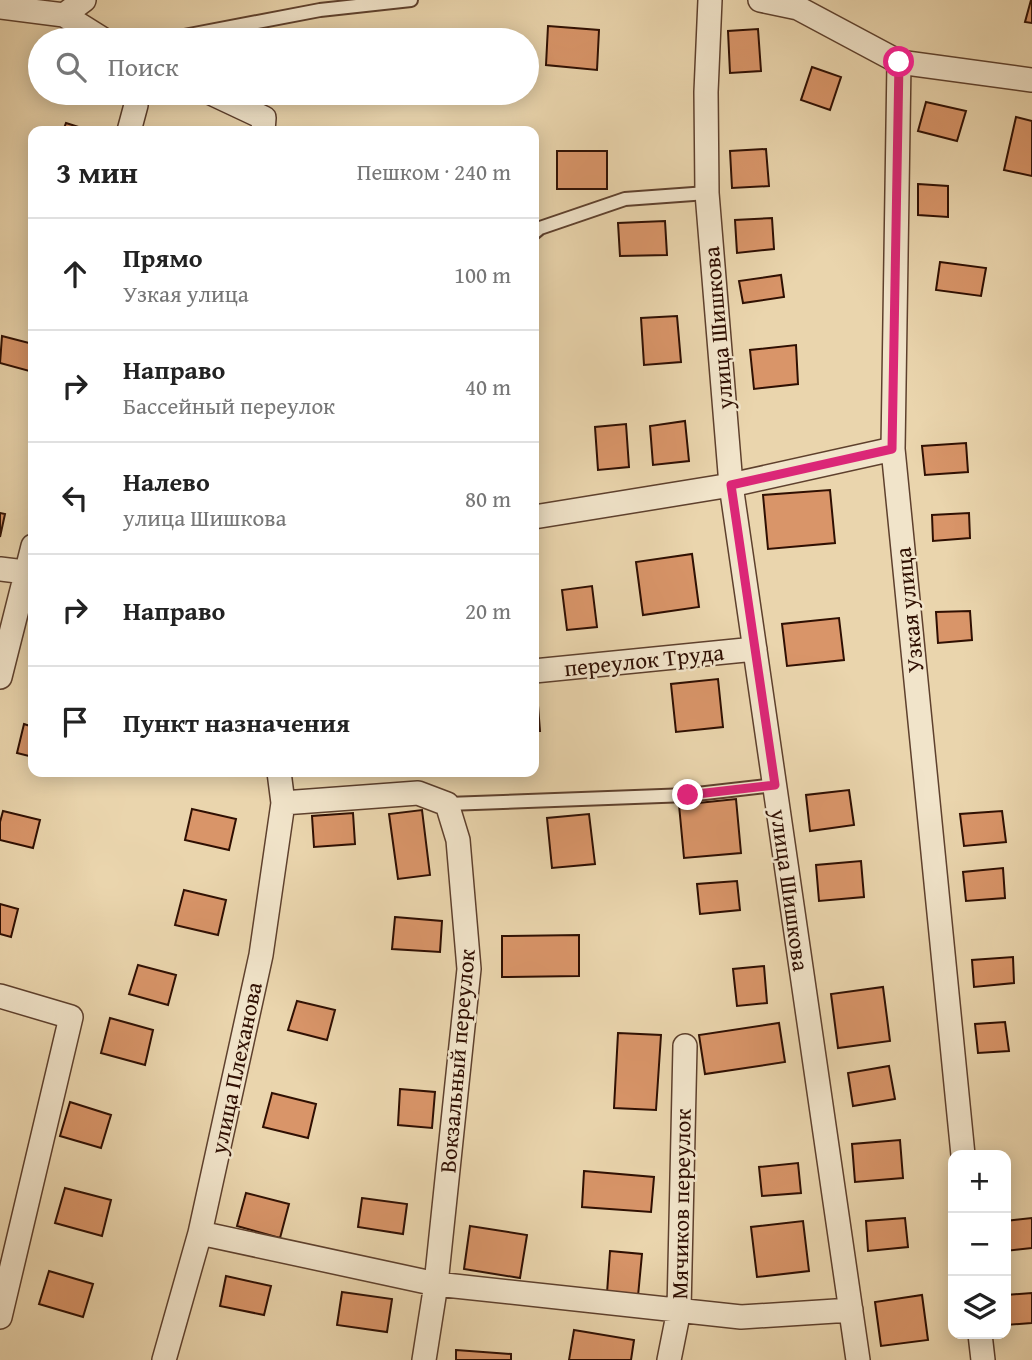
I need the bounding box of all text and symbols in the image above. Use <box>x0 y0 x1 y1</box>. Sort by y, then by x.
search box <box>28 28 539 105</box>
route start <box>883 46 914 77</box>
text: Поиск <box>108 47 179 86</box>
icon: search <box>52 48 90 86</box>
text: 3 мин <box>56 150 138 194</box>
text: Пешком · 240 m <box>357 155 511 188</box>
text: Прямо <box>123 238 203 277</box>
street label: улица Шишкова <box>694 245 741 412</box>
icon: ahead <box>56 255 94 293</box>
text: 100 m <box>454 258 511 291</box>
text: Узкая улица <box>123 277 249 310</box>
text: Направо <box>123 350 225 389</box>
icon: right <box>56 367 94 405</box>
text: 40 m <box>465 370 511 403</box>
text: Бассейный переулок <box>123 389 335 422</box>
text: Налево <box>123 462 210 501</box>
icon: left <box>56 479 94 517</box>
text: 80 m <box>465 482 511 515</box>
text: улица Шишкова <box>123 501 286 534</box>
street label: Узкая улица <box>886 546 931 674</box>
icon: right <box>56 591 94 629</box>
text: Направо <box>123 591 225 630</box>
text: 20 m <box>465 594 511 627</box>
street label: переулок Труда <box>562 635 726 684</box>
icon: arrive <box>56 703 94 741</box>
text: Пункт назначения <box>123 703 350 742</box>
route end <box>672 779 703 810</box>
street label: улица Шишкова <box>763 806 818 973</box>
street label: Вокзальный переулок <box>430 948 483 1174</box>
street label: улица Плеханова <box>201 979 270 1158</box>
street label: Мячиков переулок <box>662 1108 699 1300</box>
map controls <box>948 1150 1011 1339</box>
button: + <box>948 1150 1011 1213</box>
button: − <box>948 1213 1011 1276</box>
button: layers <box>948 1276 1011 1339</box>

